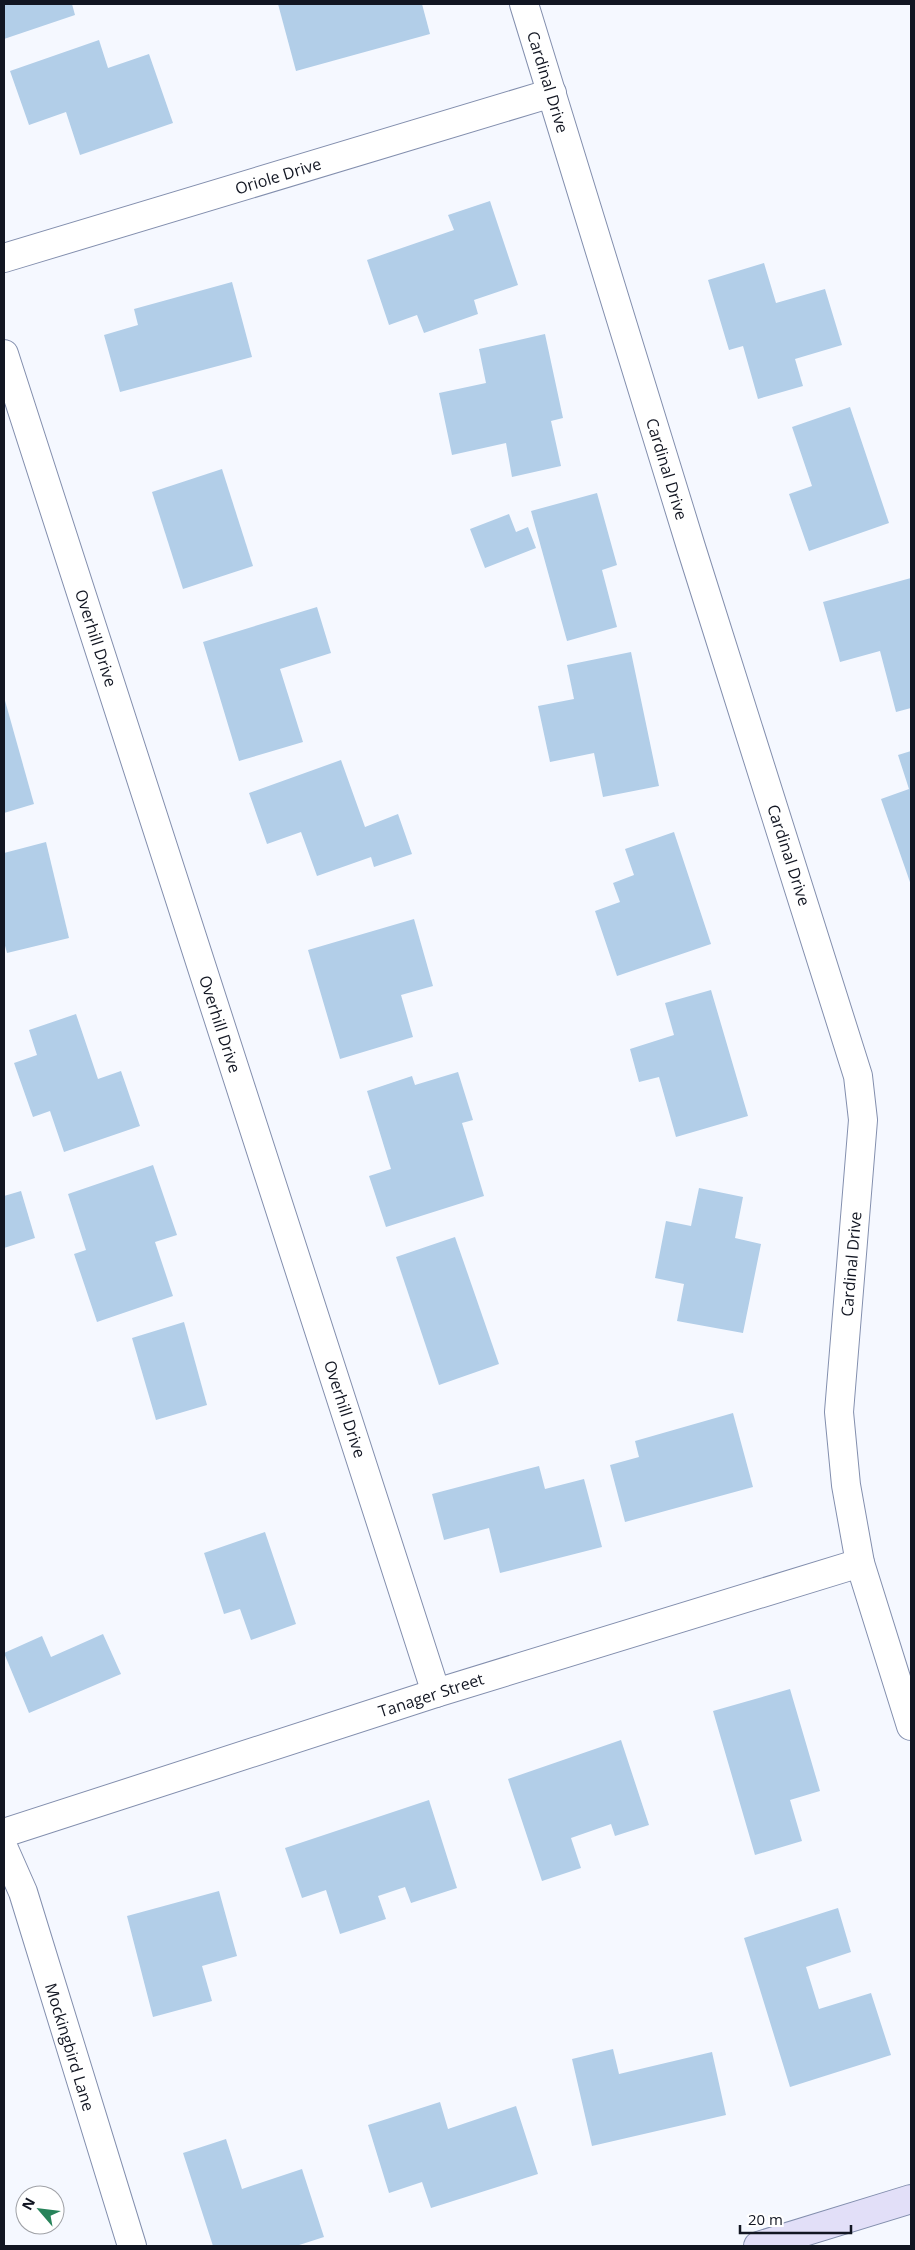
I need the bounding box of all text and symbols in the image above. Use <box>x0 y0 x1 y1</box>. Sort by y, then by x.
street label: Cardinal Drive <box>522 28 574 136</box>
street label: Oriole Drive <box>232 152 324 200</box>
street label: Cardinal Drive <box>641 415 693 523</box>
street label: Overhill Drive <box>70 586 122 690</box>
street label: Cardinal Drive <box>762 801 816 909</box>
street label: Overhill Drive <box>194 972 246 1076</box>
street label: Cardinal Drive <box>835 1211 867 1317</box>
street label: Overhill Drive <box>319 1357 371 1461</box>
street label: Tanager Street <box>376 1668 487 1722</box>
street label: Mockingbird Lane <box>40 1980 100 2114</box>
north arrow <box>15 2185 65 2235</box>
text: N <box>17 2194 39 2213</box>
scale bar <box>740 2202 851 2234</box>
text: 20 m <box>748 2209 783 2229</box>

